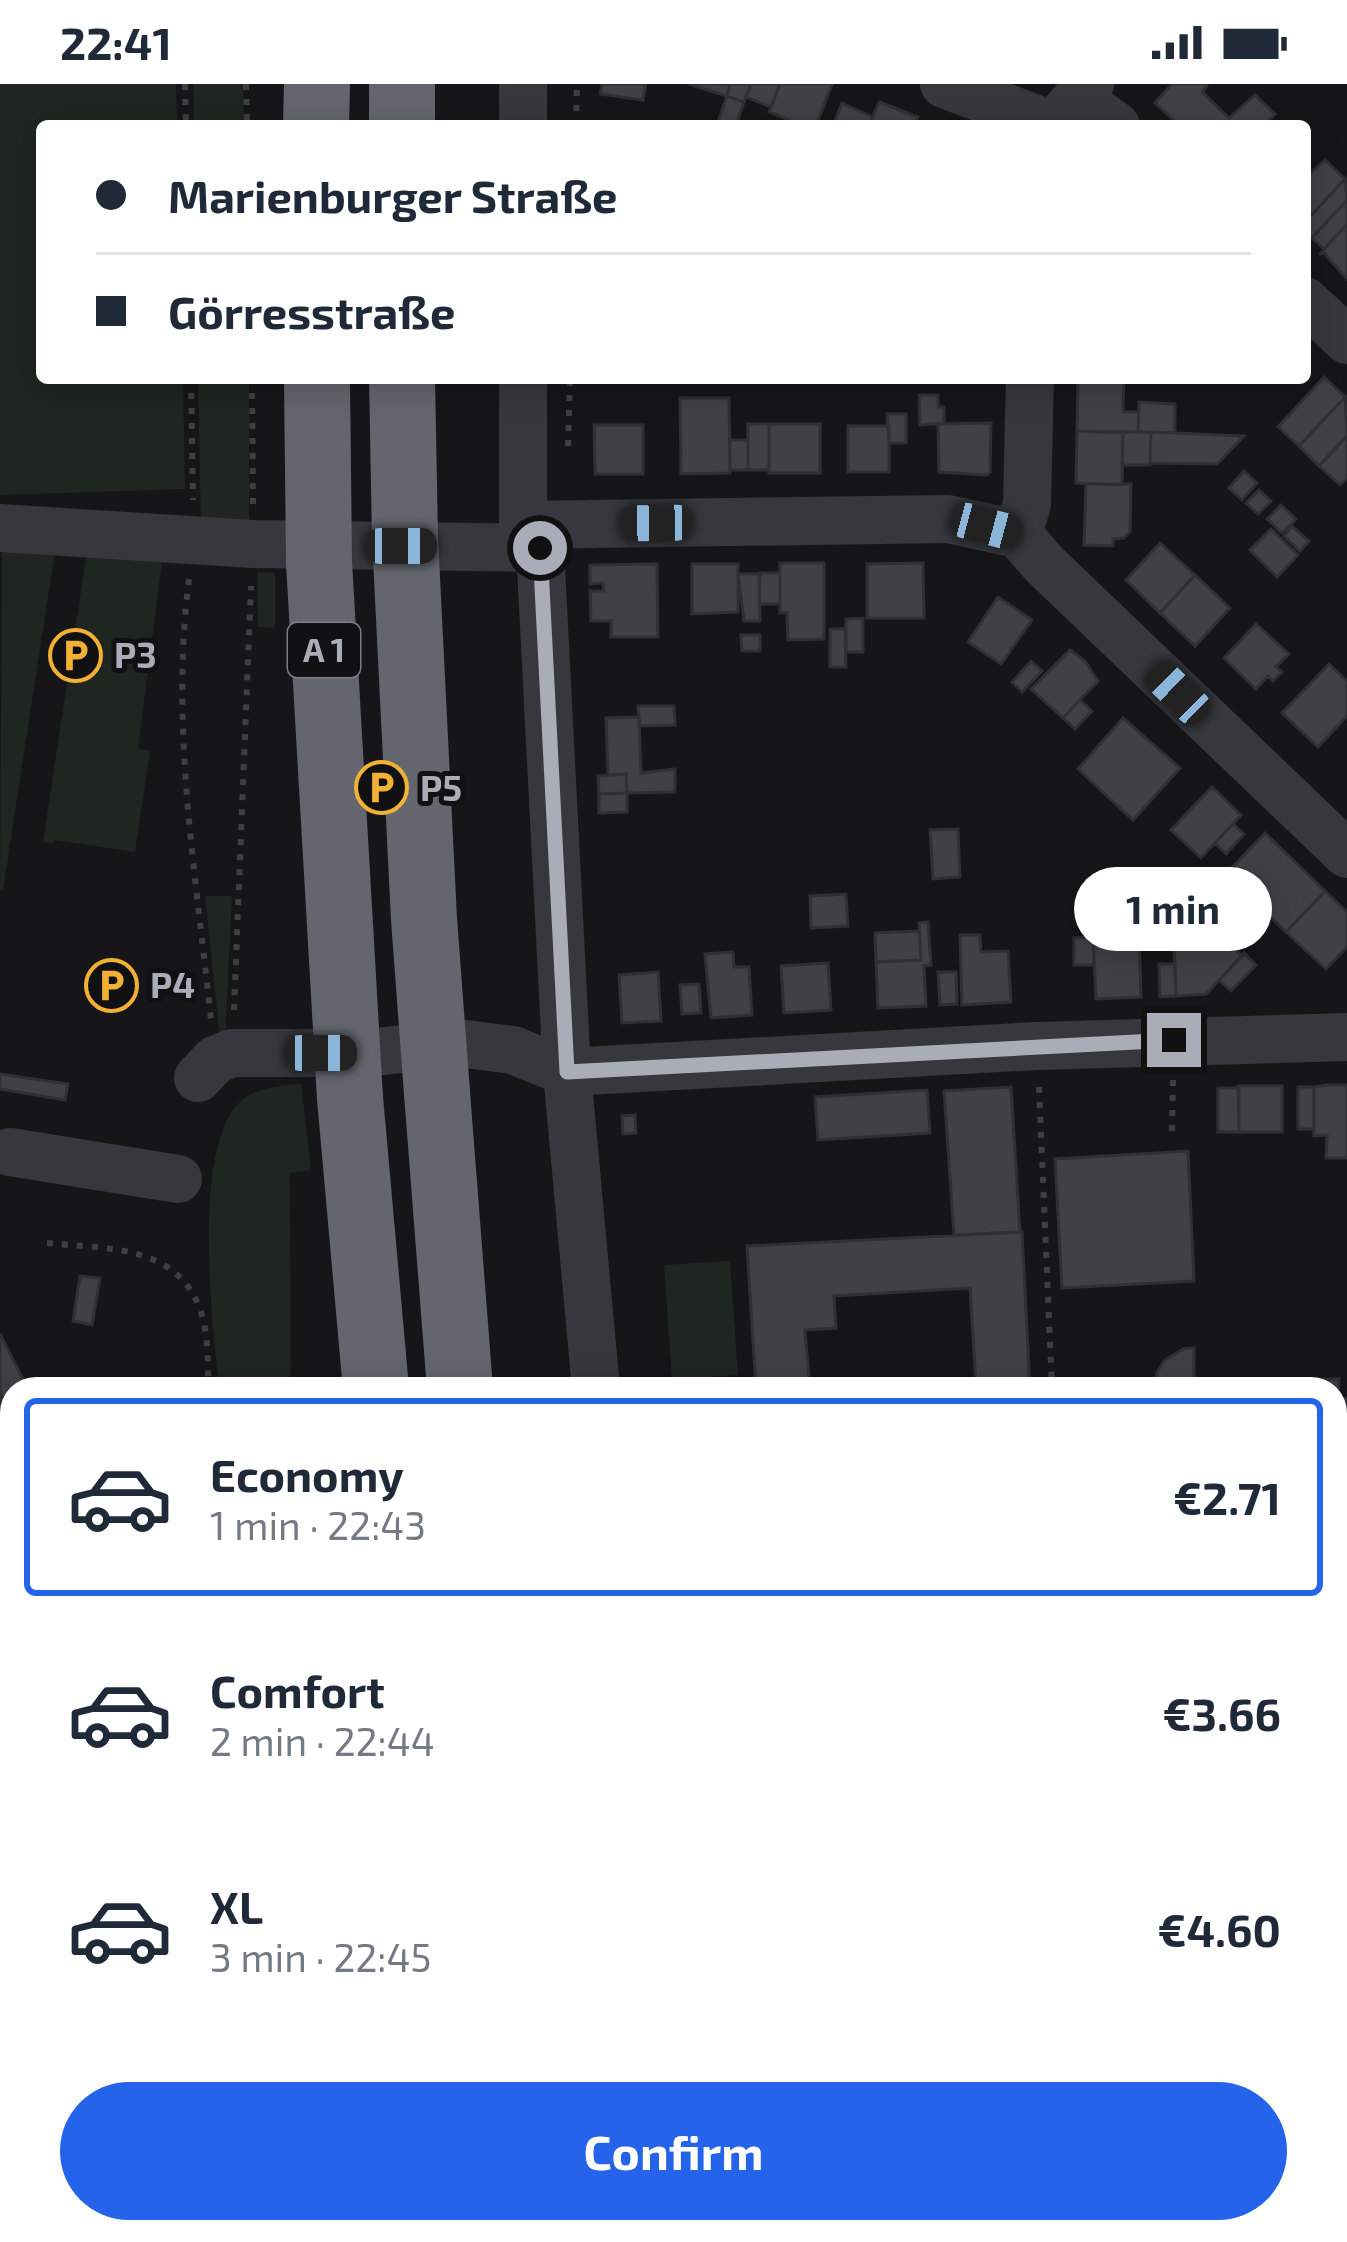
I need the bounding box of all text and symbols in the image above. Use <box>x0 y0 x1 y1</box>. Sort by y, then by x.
text: 22:41 <box>60 15 172 69</box>
text: Marienburger Straße <box>168 168 617 222</box>
text: Görresstraße <box>168 284 455 338</box>
car <box>947 499 1025 553</box>
car <box>620 504 692 542</box>
route start <box>513 521 567 575</box>
car <box>365 528 437 564</box>
road number: A 1 <box>288 623 360 677</box>
parking icon: P3 <box>47 627 103 683</box>
place label: P3 <box>114 632 157 675</box>
car <box>1140 655 1216 731</box>
parking icon: P5 <box>353 760 409 816</box>
place label: P5 <box>420 765 462 808</box>
callout: 1 min <box>1075 866 1273 950</box>
text: 1 min <box>1126 885 1220 932</box>
parking icon: P4 <box>83 957 139 1013</box>
place label: P4 <box>150 962 195 1005</box>
route end <box>1147 1013 1201 1067</box>
car <box>285 1035 357 1071</box>
icon: car <box>66 1443 174 1551</box>
text: Economy <box>210 1447 404 1501</box>
text: €2.71 <box>1173 1470 1281 1524</box>
text: 1 min · 22:43 <box>210 1501 426 1548</box>
icon: car <box>66 1659 174 1767</box>
text: Comfort <box>210 1663 385 1717</box>
text: €3.66 <box>1163 1686 1281 1740</box>
text: 2 min · 22:44 <box>210 1717 435 1764</box>
icon: car <box>66 1875 174 1983</box>
text: XL <box>210 1879 263 1933</box>
text: €4.60 <box>1158 1902 1281 1956</box>
text: 3 min · 22:45 <box>210 1933 431 1980</box>
button: Confirm <box>60 2082 1287 2220</box>

